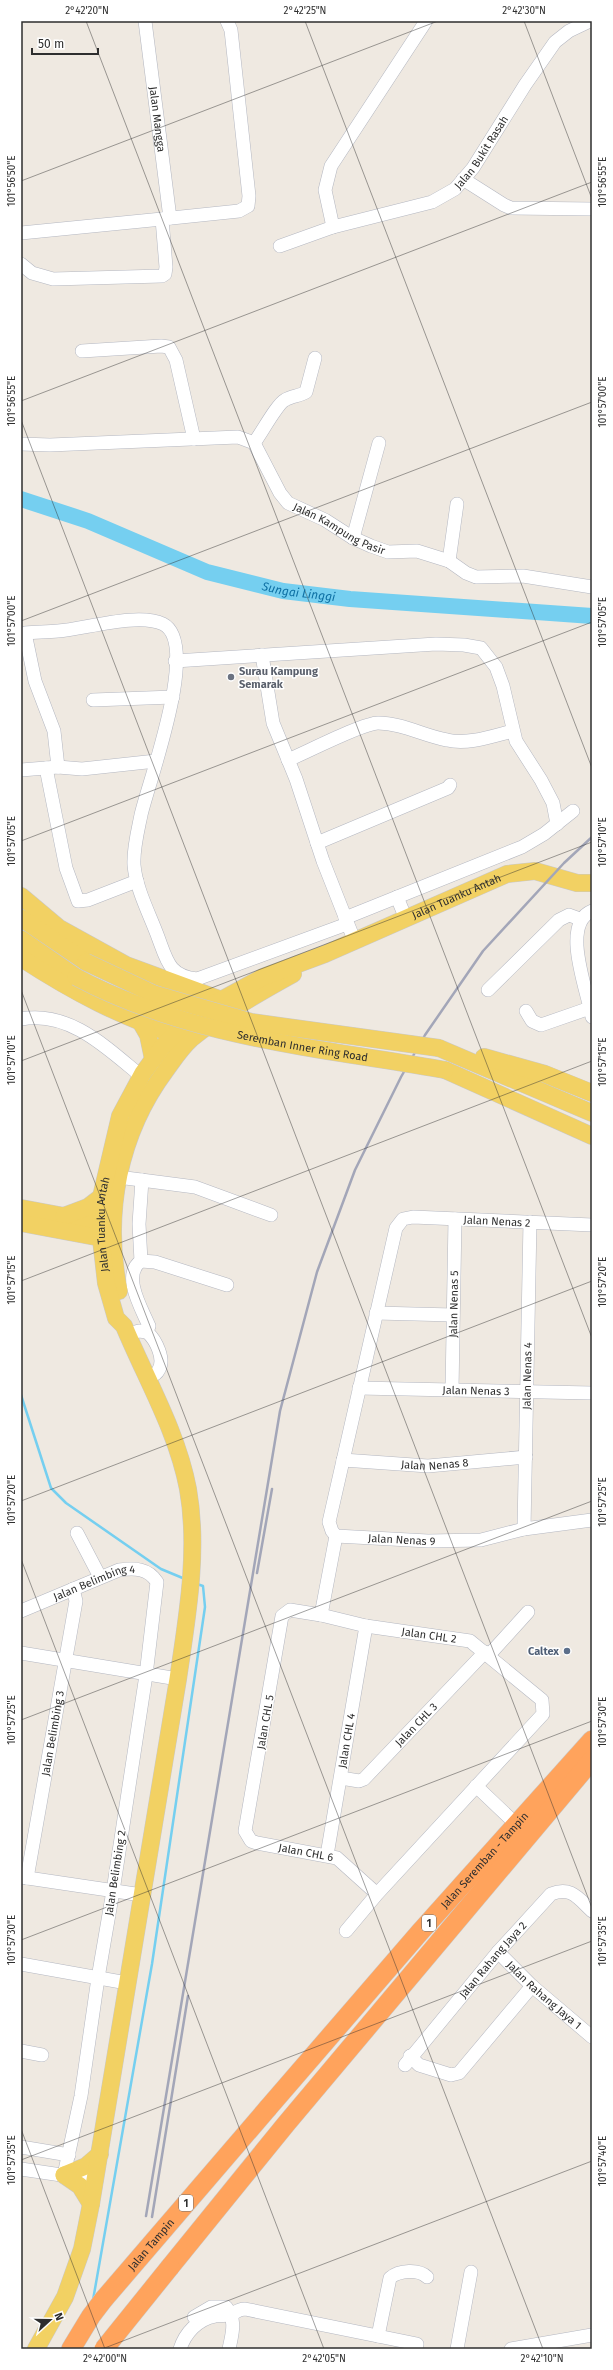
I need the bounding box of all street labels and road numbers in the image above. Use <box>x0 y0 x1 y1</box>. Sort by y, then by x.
street label: Jalan Mangga <box>146 86 168 153</box>
street label: Jalan Bukit Rasah <box>452 113 511 192</box>
street label: Jalan Kampung Pasir <box>291 500 388 558</box>
street label: Jalan Tuanku Antah <box>410 871 503 922</box>
street label: Seremban Inner Ring Road <box>236 1028 369 1064</box>
street label: Jalan Tuanku Antah <box>95 1175 113 1273</box>
street label: Jalan Nenas 2 <box>463 1213 531 1230</box>
street label: Jalan Nenas 5 <box>447 1270 461 1338</box>
street label: Jalan Nenas 4 <box>520 1342 535 1410</box>
street label: Jalan Nenas 3 <box>442 1384 510 1398</box>
street label: Jalan Nenas 8 <box>400 1456 469 1473</box>
street label: Jalan Nenas 9 <box>368 1532 436 1548</box>
street label: Jalan Belimbing 4 <box>51 1563 135 1604</box>
street label: Jalan CHL 2 <box>401 1625 457 1646</box>
street label: Jalan Belimbing 3 <box>39 1690 67 1777</box>
street label: Jalan CHL 5 <box>254 1693 277 1750</box>
street label: Jalan CHL 3 <box>393 1700 440 1749</box>
street label: Jalan CHL 4 <box>336 1712 358 1769</box>
street label: Jalan Seremban - Tampin <box>438 1810 531 1911</box>
street label: Jalan Belimbing 2 <box>102 1829 129 1917</box>
street label: Jalan CHL 6 <box>277 1841 335 1864</box>
road number: 1 <box>422 1915 436 1931</box>
street label: Jalan Rahang Jaya 2 <box>457 1919 529 2001</box>
street label: Jalan Rahang Jaya 1 <box>504 1958 584 2032</box>
road number: 1 <box>179 2195 193 2211</box>
street label: Jalan Tampin <box>125 2216 177 2273</box>

